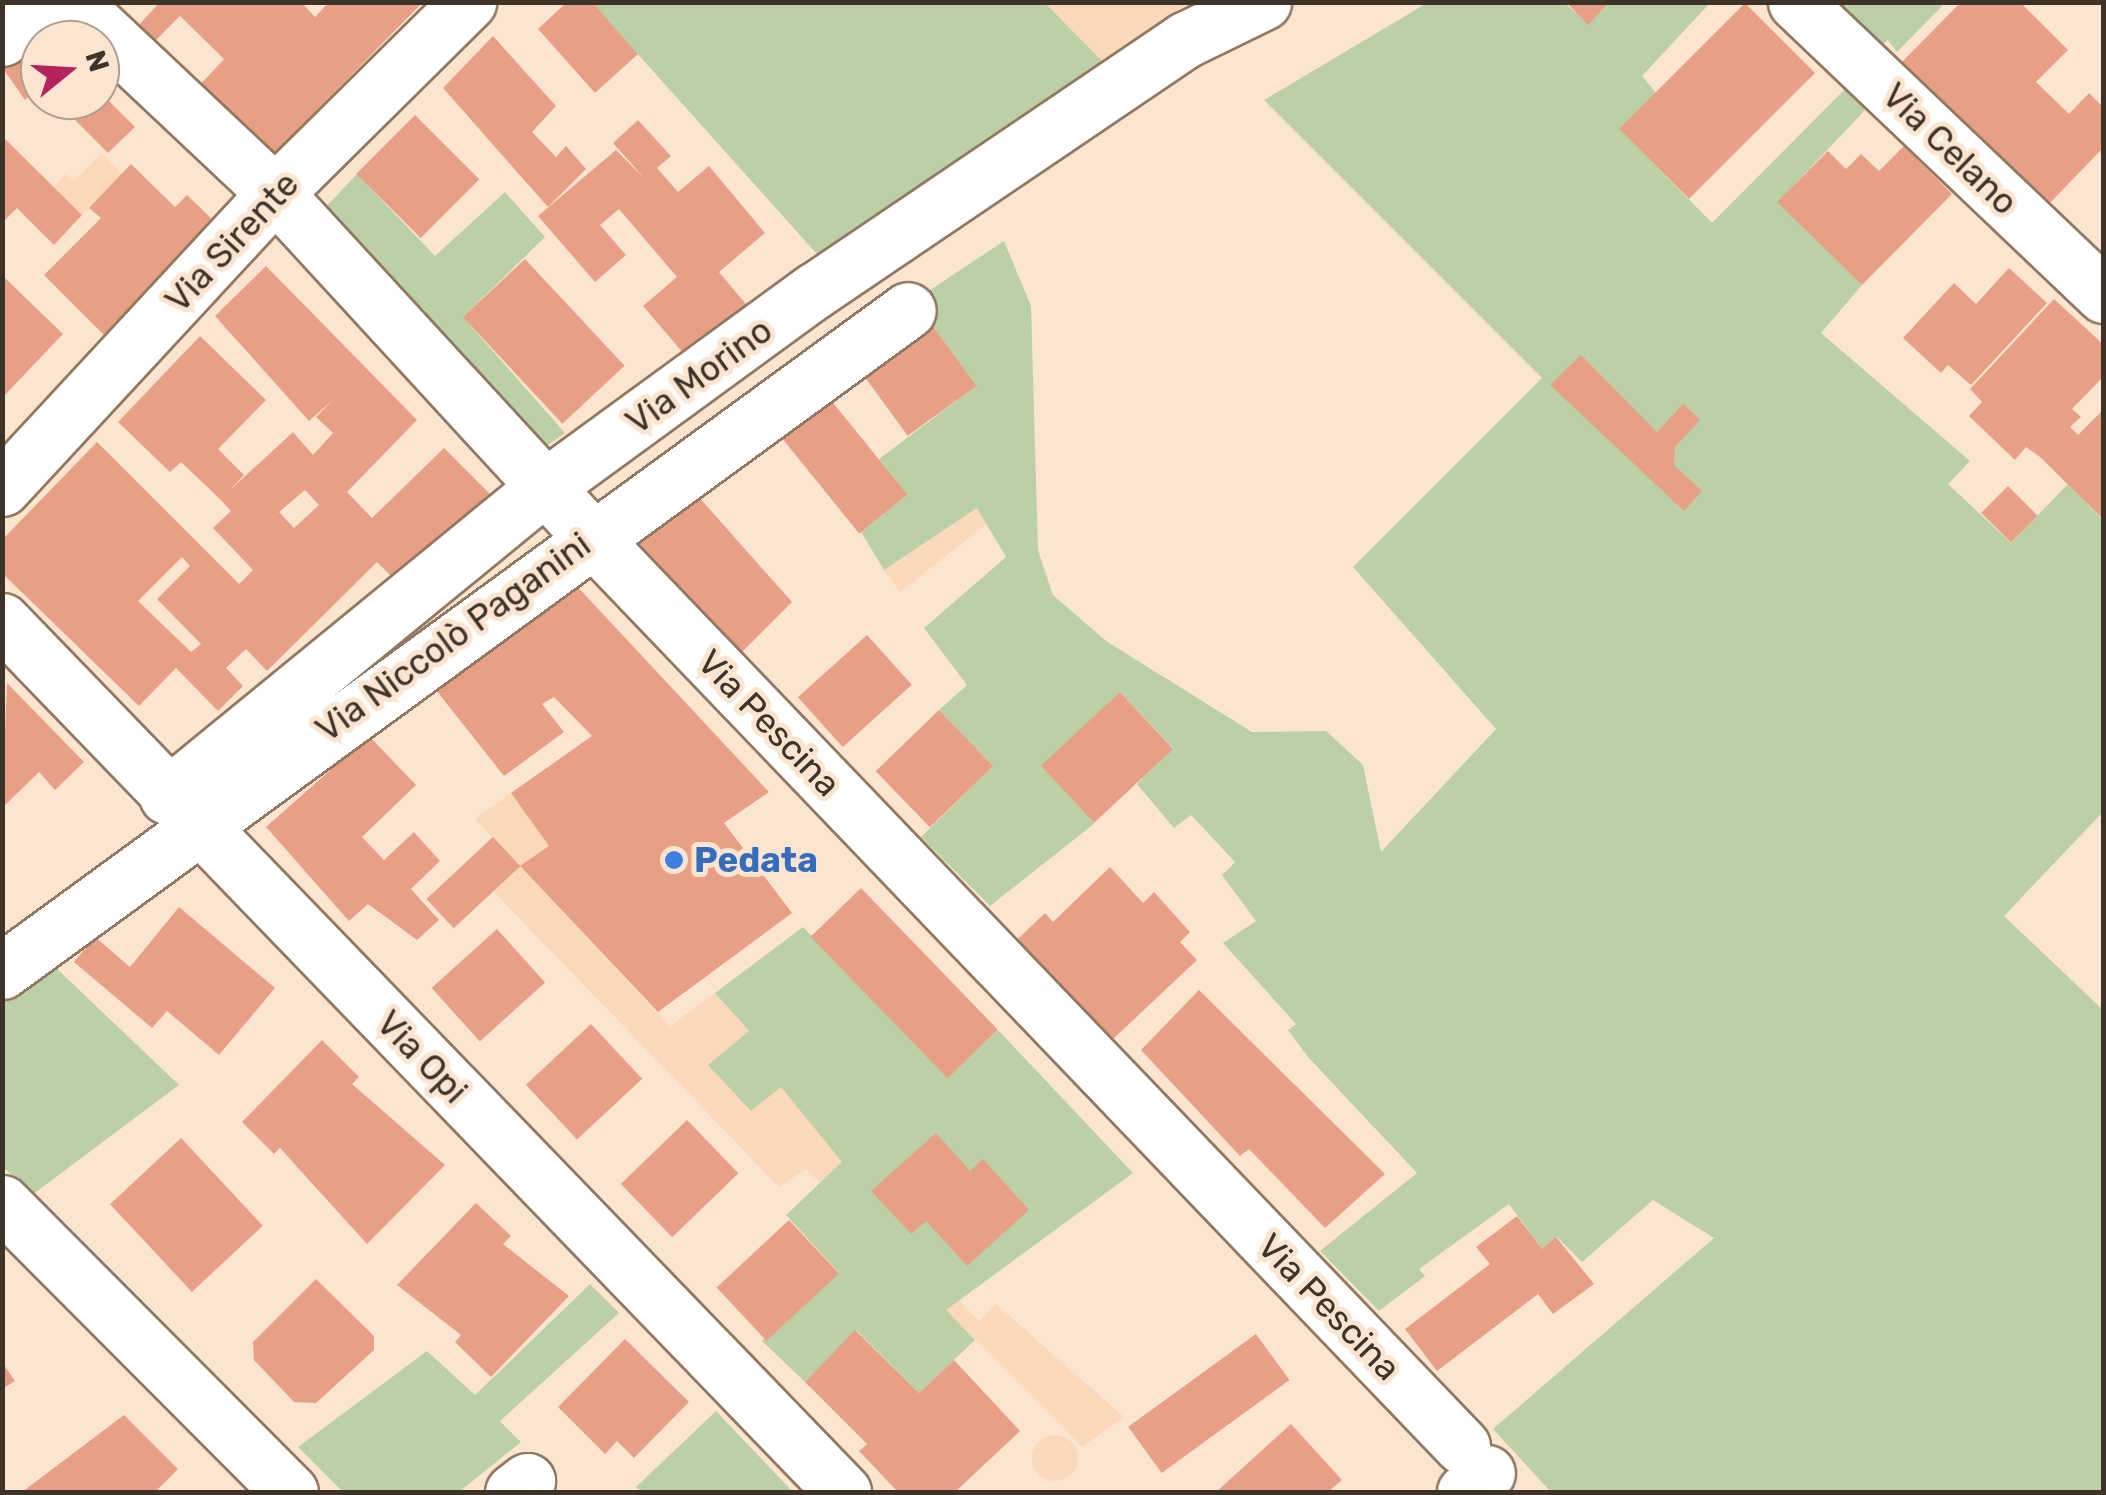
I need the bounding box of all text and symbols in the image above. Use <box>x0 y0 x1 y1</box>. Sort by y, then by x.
north arrow <box>20 20 120 120</box>
text: N <box>78 47 116 76</box>
street label: Via Celano <box>1874 74 2026 224</box>
street label: Via Sirente <box>157 163 307 321</box>
street label: Via Morino <box>618 309 780 443</box>
street label: Via Niccolò Paganini <box>308 523 598 751</box>
street label: Via Pescina <box>689 641 849 805</box>
place label: Pedata <box>694 839 818 881</box>
marker: Pedata <box>663 849 685 871</box>
street label: Via Opi <box>368 1002 476 1112</box>
street label: Via Pescina <box>1249 1225 1409 1389</box>

